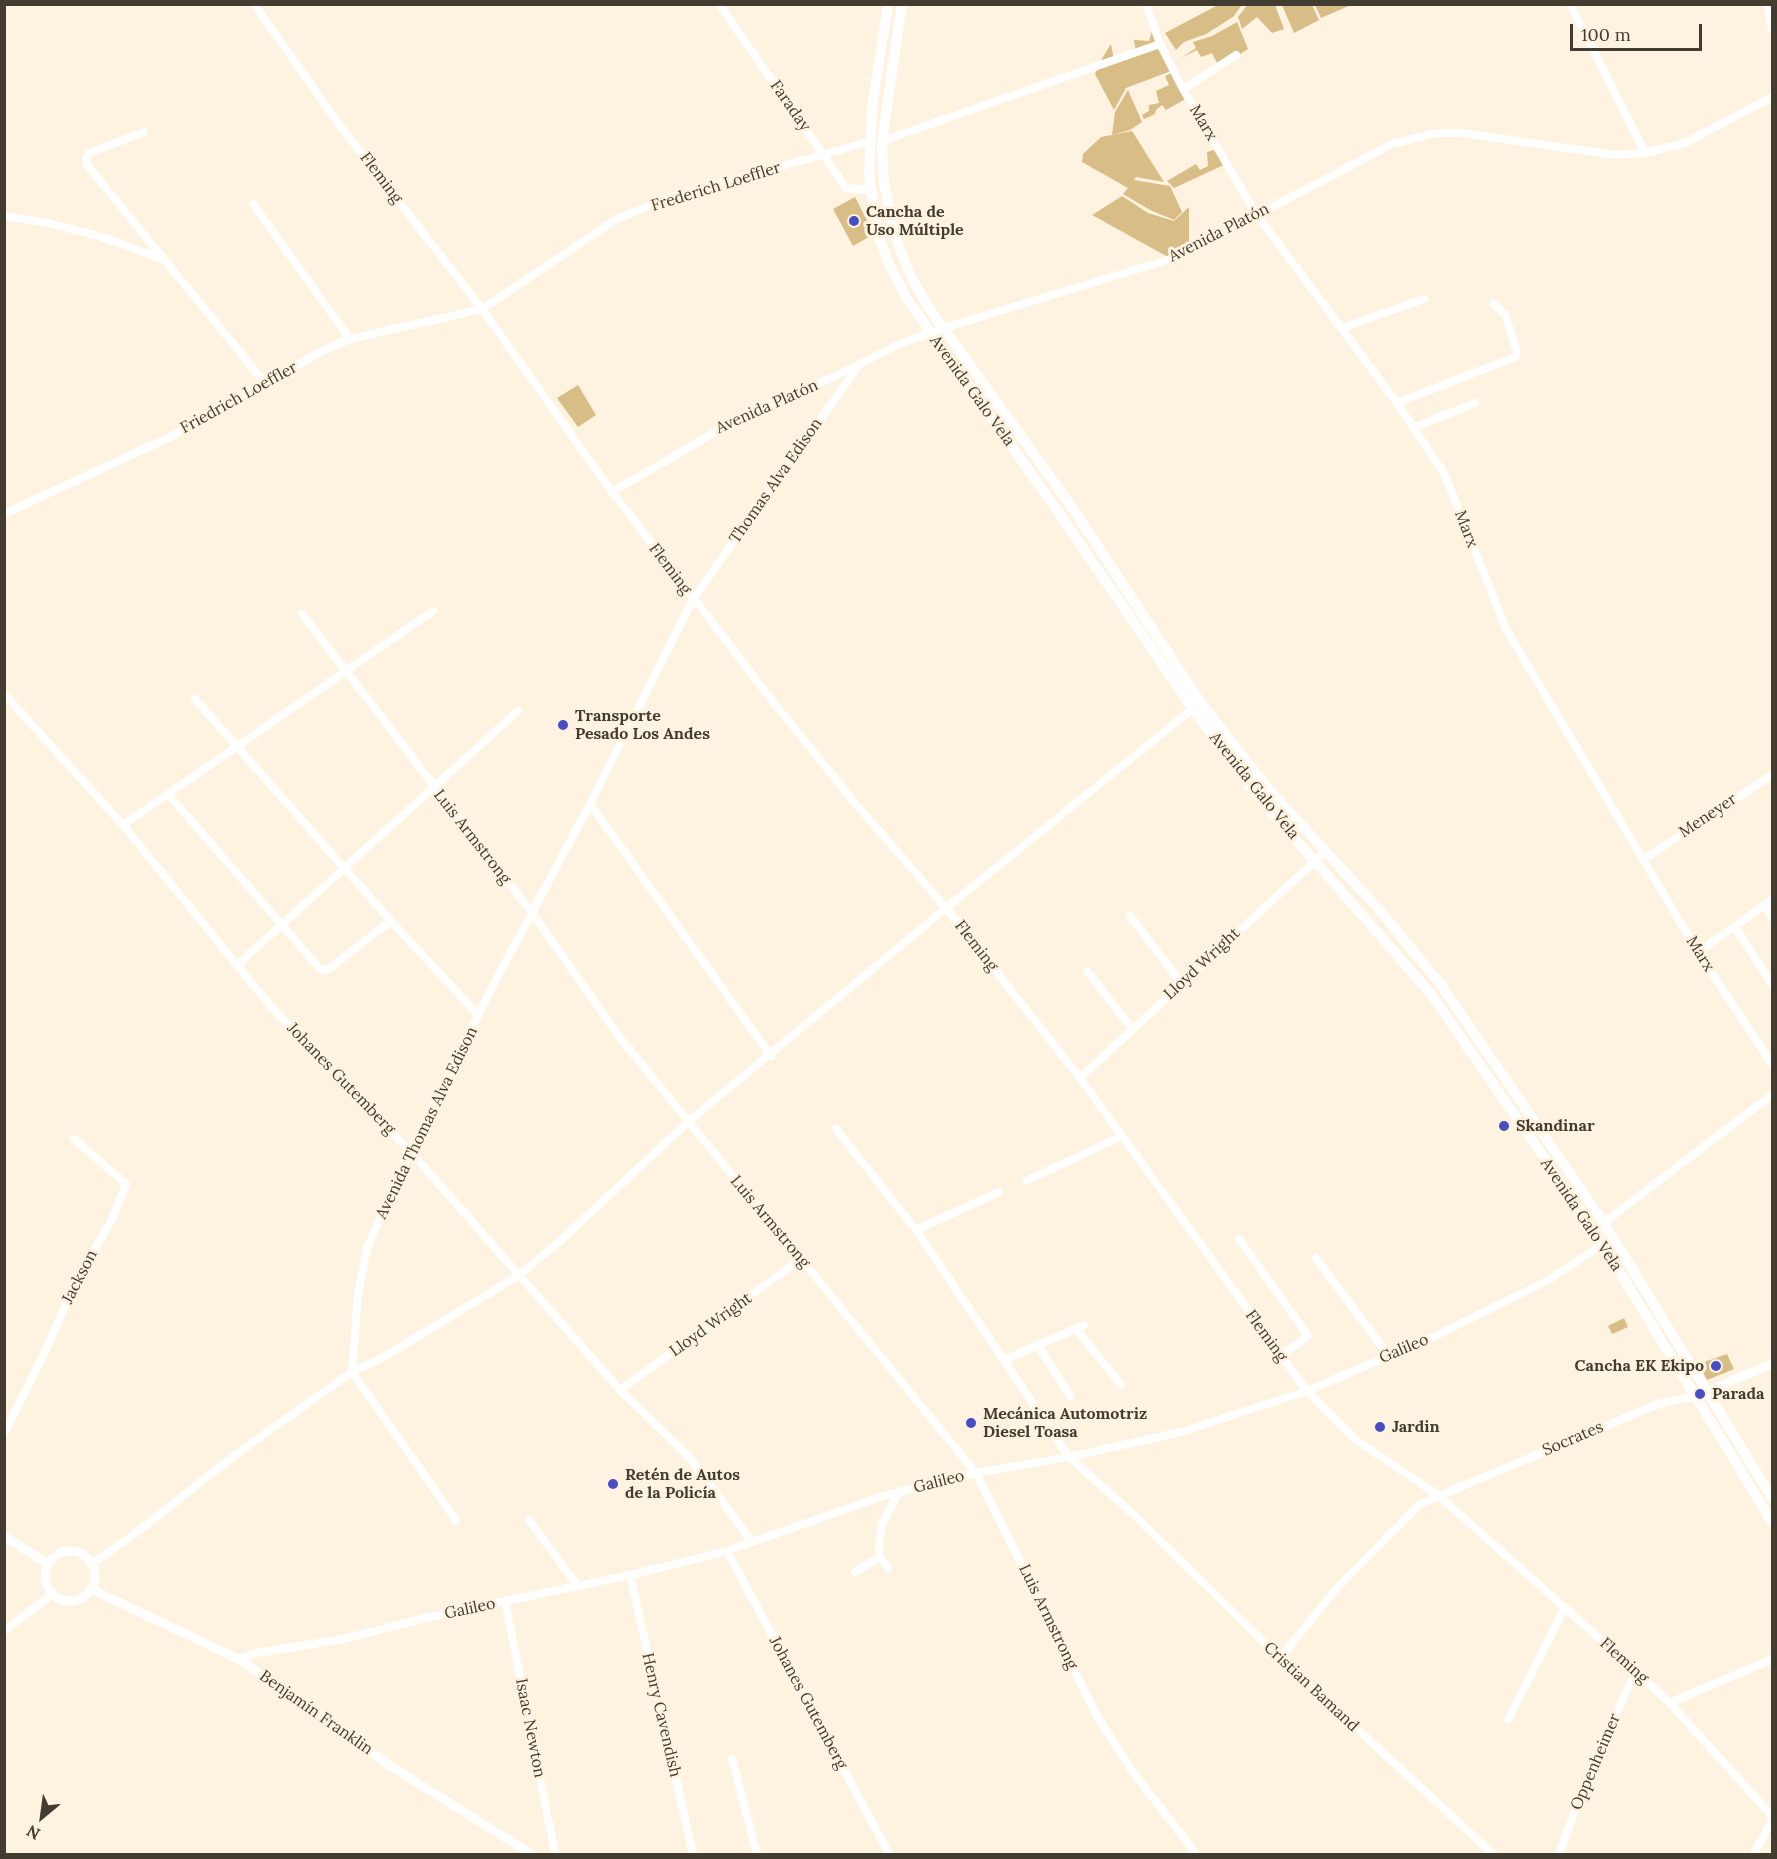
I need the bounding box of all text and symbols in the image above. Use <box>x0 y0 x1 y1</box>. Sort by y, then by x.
scale bar <box>1573 12 1705 50</box>
text: 100 m <box>1581 23 1631 46</box>
street label: Faraday <box>766 77 814 135</box>
street label: Marx <box>1185 102 1221 144</box>
street label: Fleming <box>356 149 406 207</box>
street label: Frederich Loeffler <box>649 158 783 216</box>
street label: Avenida Platón <box>1166 199 1272 267</box>
place label: Cancha de Uso Múltiple <box>866 202 964 240</box>
marker: Cancha de Uso Múltiple <box>847 214 861 228</box>
street label: Avenida Galo Vela <box>925 332 1019 450</box>
street label: Friedrich Loeffler <box>177 358 301 438</box>
street label: Avenida Platón <box>713 376 821 438</box>
street label: Thomas Alva Edison <box>726 415 826 547</box>
street label: Marx <box>1450 508 1482 550</box>
street label: Fleming <box>645 540 695 598</box>
place label: Transporte Pesado Los Andes <box>575 706 710 744</box>
marker: Transporte Pesado Los Andes <box>556 718 570 732</box>
street label: Avenida Galo Vela <box>1205 729 1303 843</box>
street label: Luis Armstrong <box>429 786 515 888</box>
street label: Meneyer <box>1676 790 1740 842</box>
street label: Fleming <box>950 917 1002 975</box>
street label: Lloyd Wright <box>1160 924 1244 1004</box>
street label: Marx <box>1682 933 1718 975</box>
street label: Johanes Gutemberg <box>283 1019 399 1139</box>
street label: Avenida Thomas Alva Edison <box>372 1024 482 1222</box>
place label: Skandinar <box>1516 1116 1595 1136</box>
marker: Skandinar <box>1497 1119 1511 1133</box>
street label: Avenida Galo Vela <box>1536 1155 1626 1275</box>
street label: Luis Armstrong <box>726 1172 814 1272</box>
street label: Jackson <box>58 1247 102 1307</box>
street label: Lloyd Wright <box>666 1289 756 1361</box>
street label: Fleming <box>1241 1306 1291 1366</box>
street label: Galileo <box>1377 1330 1431 1368</box>
place label: Cancha EK Ekipo <box>1575 1356 1704 1376</box>
marker: Cancha EK Ekipo <box>1709 1359 1723 1373</box>
place label: Parada <box>1712 1384 1764 1404</box>
marker: Parada <box>1693 1387 1707 1401</box>
place label: Mecánica Automotriz Diesel Toasa <box>983 1404 1147 1442</box>
marker: Mecánica Automotriz Diesel Toasa <box>964 1416 978 1430</box>
place label: Jardin <box>1392 1417 1440 1437</box>
street label: Socrates <box>1540 1418 1606 1460</box>
marker: Jardin <box>1373 1420 1387 1434</box>
place label: Retén de Autos de la Policía <box>625 1465 740 1503</box>
street label: Galileo <box>912 1466 966 1498</box>
marker: Retén de Autos de la Policía <box>606 1477 620 1491</box>
street label: Luis Armstrong <box>1014 1561 1082 1673</box>
street label: Galileo <box>443 1594 497 1624</box>
street label: Johanes Gutemberg <box>765 1633 851 1773</box>
street label: Fleming <box>1596 1634 1652 1688</box>
street label: Cristian Bamand <box>1260 1638 1362 1736</box>
street label: Henry Cavendish <box>637 1651 685 1779</box>
street label: Benjamín Franklin <box>256 1667 376 1759</box>
street label: Isaac Newton <box>511 1677 549 1779</box>
street label: Oppenheimer <box>1567 1711 1625 1813</box>
north arrow <box>12 1787 72 1847</box>
text: N <box>23 1821 44 1844</box>

